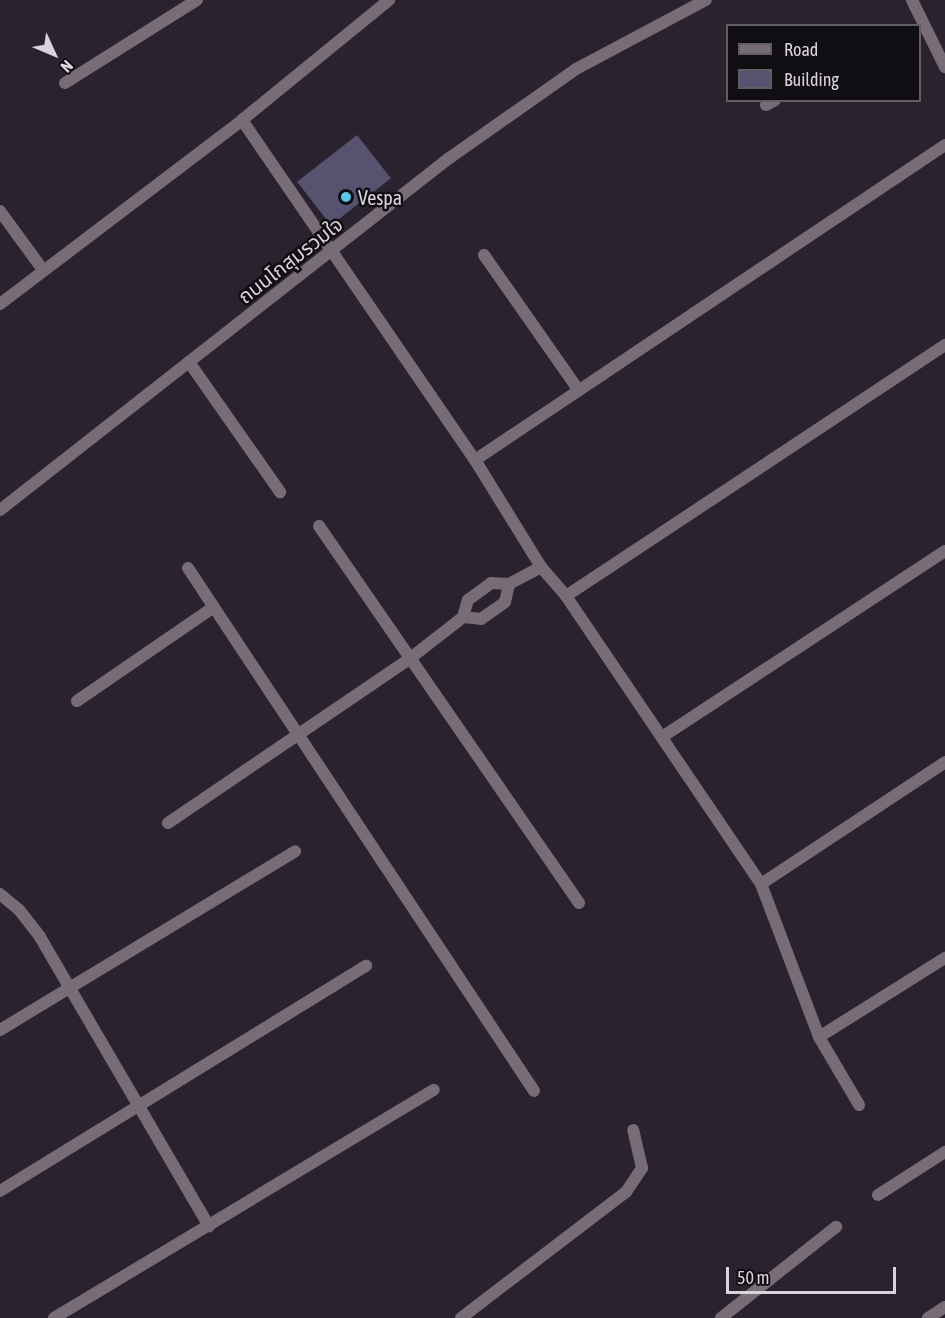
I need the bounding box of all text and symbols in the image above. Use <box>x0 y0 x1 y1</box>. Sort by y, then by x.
north arrow <box>24 24 84 84</box>
legend <box>726 24 921 102</box>
text: Road <box>784 39 818 60</box>
text: N <box>57 57 77 76</box>
text: Building <box>784 69 839 90</box>
place label: Vespa <box>358 185 402 209</box>
marker: Vespa <box>339 190 353 204</box>
street label: ถนนโกสุมรวมใจ <box>233 212 347 308</box>
scale bar <box>729 1255 898 1293</box>
text: 50 m <box>737 1267 769 1288</box>

